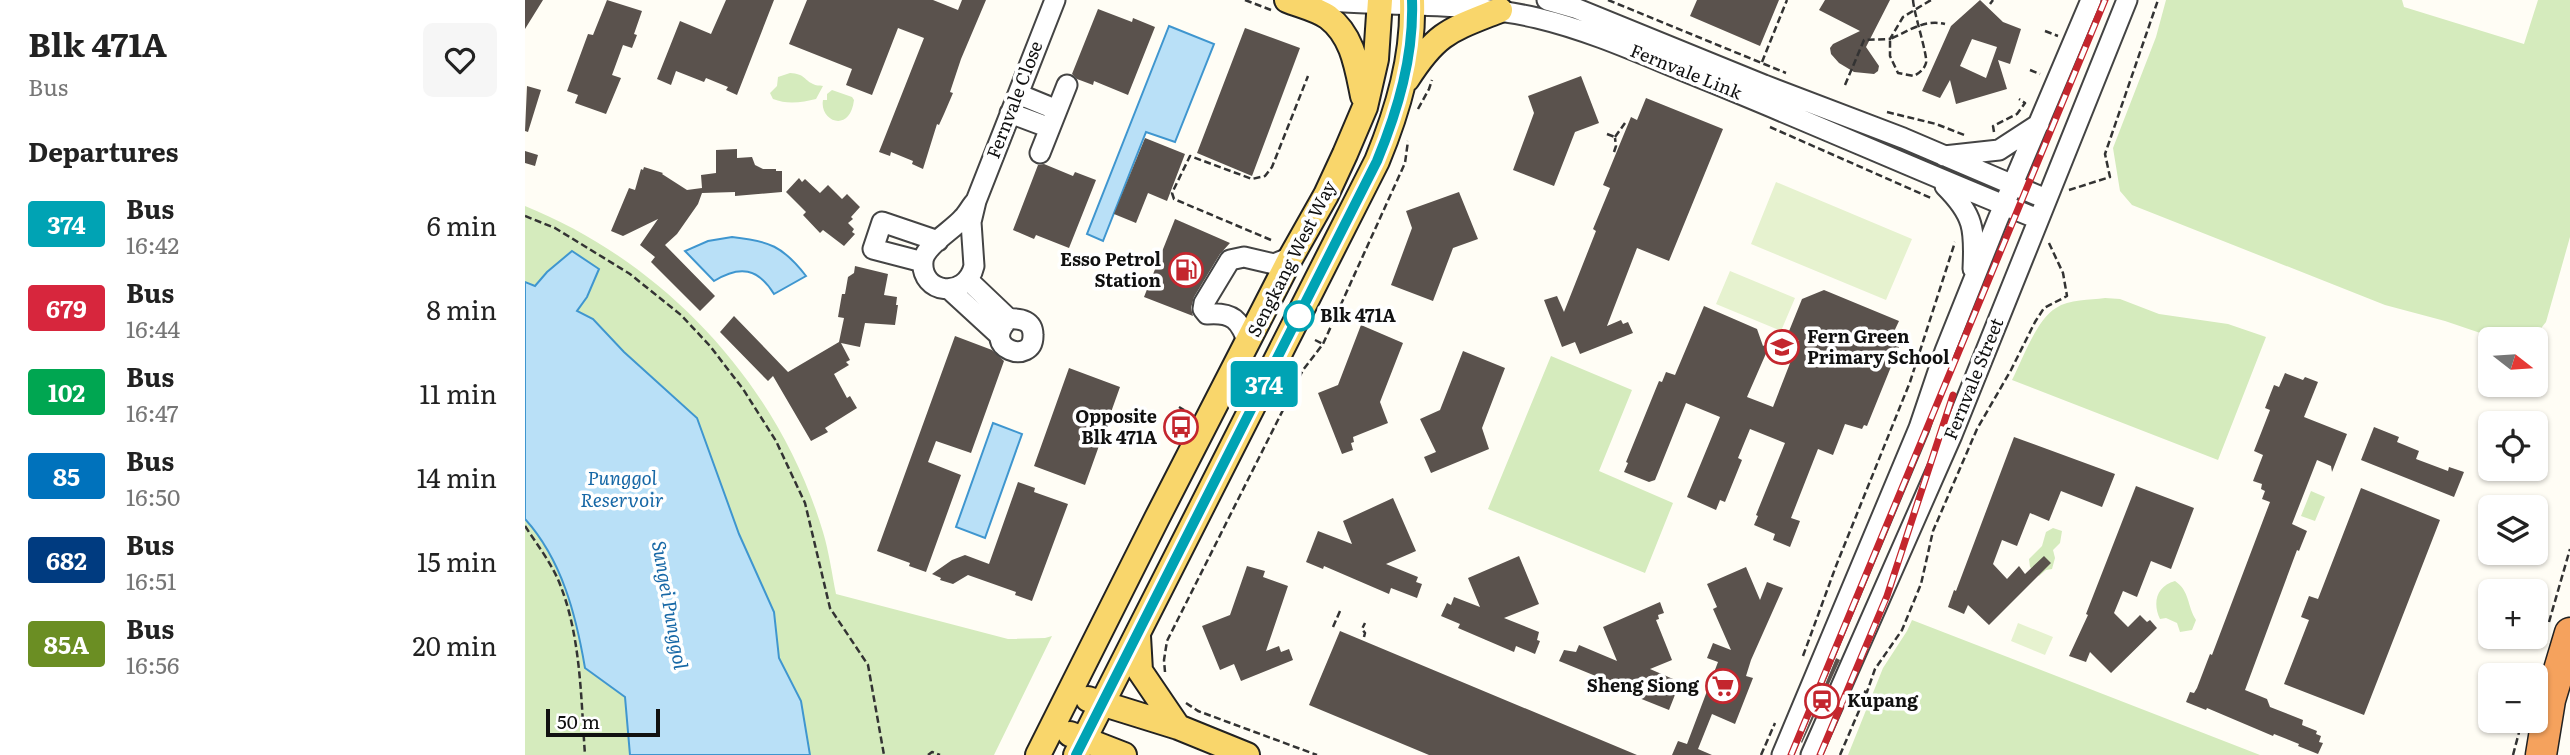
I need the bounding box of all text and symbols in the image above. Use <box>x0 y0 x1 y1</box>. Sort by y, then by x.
text: Blk 471A <box>28 18 167 67</box>
button: heart <box>423 23 497 97</box>
street label: Fernvale Link <box>1627 36 1747 106</box>
street label: Fernvale Close <box>979 37 1048 162</box>
text: Bus <box>28 69 68 103</box>
text: Departures <box>28 131 179 170</box>
street label: Sengkang West Way <box>1240 175 1342 341</box>
text: Bus <box>126 188 174 227</box>
text: 6 min <box>427 205 497 244</box>
text: 374 <box>47 206 86 241</box>
text: 16:42 <box>126 227 179 261</box>
place label: Esso Petrol Station <box>1060 245 1161 293</box>
fuel station icon: Esso Petrol Station <box>1167 251 1205 289</box>
text: Bus <box>126 272 174 311</box>
text: 8 min <box>426 289 497 328</box>
text: 679 <box>46 290 87 325</box>
marker: Blk 471A <box>1284 301 1314 331</box>
place label: Blk 471A <box>1320 301 1396 328</box>
text: 16:44 <box>126 311 180 345</box>
street label: Fernvale Street <box>1936 313 2010 444</box>
place label: Fern Green Primary School <box>1807 322 1950 370</box>
north arrow <box>2478 327 2548 397</box>
map controls <box>2478 327 2548 733</box>
school or university icon: Fern Green Primary School <box>1763 328 1801 366</box>
text: Bus <box>126 356 174 395</box>
line badge: 374 <box>1224 361 1304 407</box>
text: 374 <box>1245 366 1283 401</box>
text: 11 min <box>420 373 497 412</box>
text: 102 <box>48 374 85 409</box>
text: 16:47 <box>126 395 178 429</box>
place label: Opposite Blk 471A <box>1075 402 1157 450</box>
bus stop icon: Opposite Blk 471A <box>1162 408 1200 446</box>
button: locate <box>2478 411 2548 481</box>
text: Bus <box>126 440 174 479</box>
text: 14 min <box>417 457 497 496</box>
text: 85 <box>53 458 80 493</box>
water label: Punggol Reservoir <box>580 463 664 513</box>
text: 16:50 <box>126 479 180 513</box>
button: layers <box>2478 495 2548 565</box>
text: Bus <box>126 524 174 563</box>
water label: Sungei Punggol <box>646 538 696 672</box>
text: 15 min <box>417 541 497 580</box>
text: 682 <box>46 542 87 577</box>
text: 16:51 <box>126 563 176 597</box>
button: + <box>2478 579 2548 649</box>
text: Bus <box>126 608 174 647</box>
text: 20 min <box>412 625 497 664</box>
text: 85A <box>44 626 89 661</box>
text: 16:56 <box>126 647 179 681</box>
button: − <box>2478 663 2548 733</box>
supermarket icon: Sheng Siong <box>1704 667 1742 705</box>
place label: Sheng Siong <box>1587 671 1700 698</box>
station icon: Kupang <box>1803 682 1841 720</box>
place label: Kupang <box>1847 686 1919 713</box>
scale bar <box>546 706 660 738</box>
text: 50 m <box>557 707 600 735</box>

